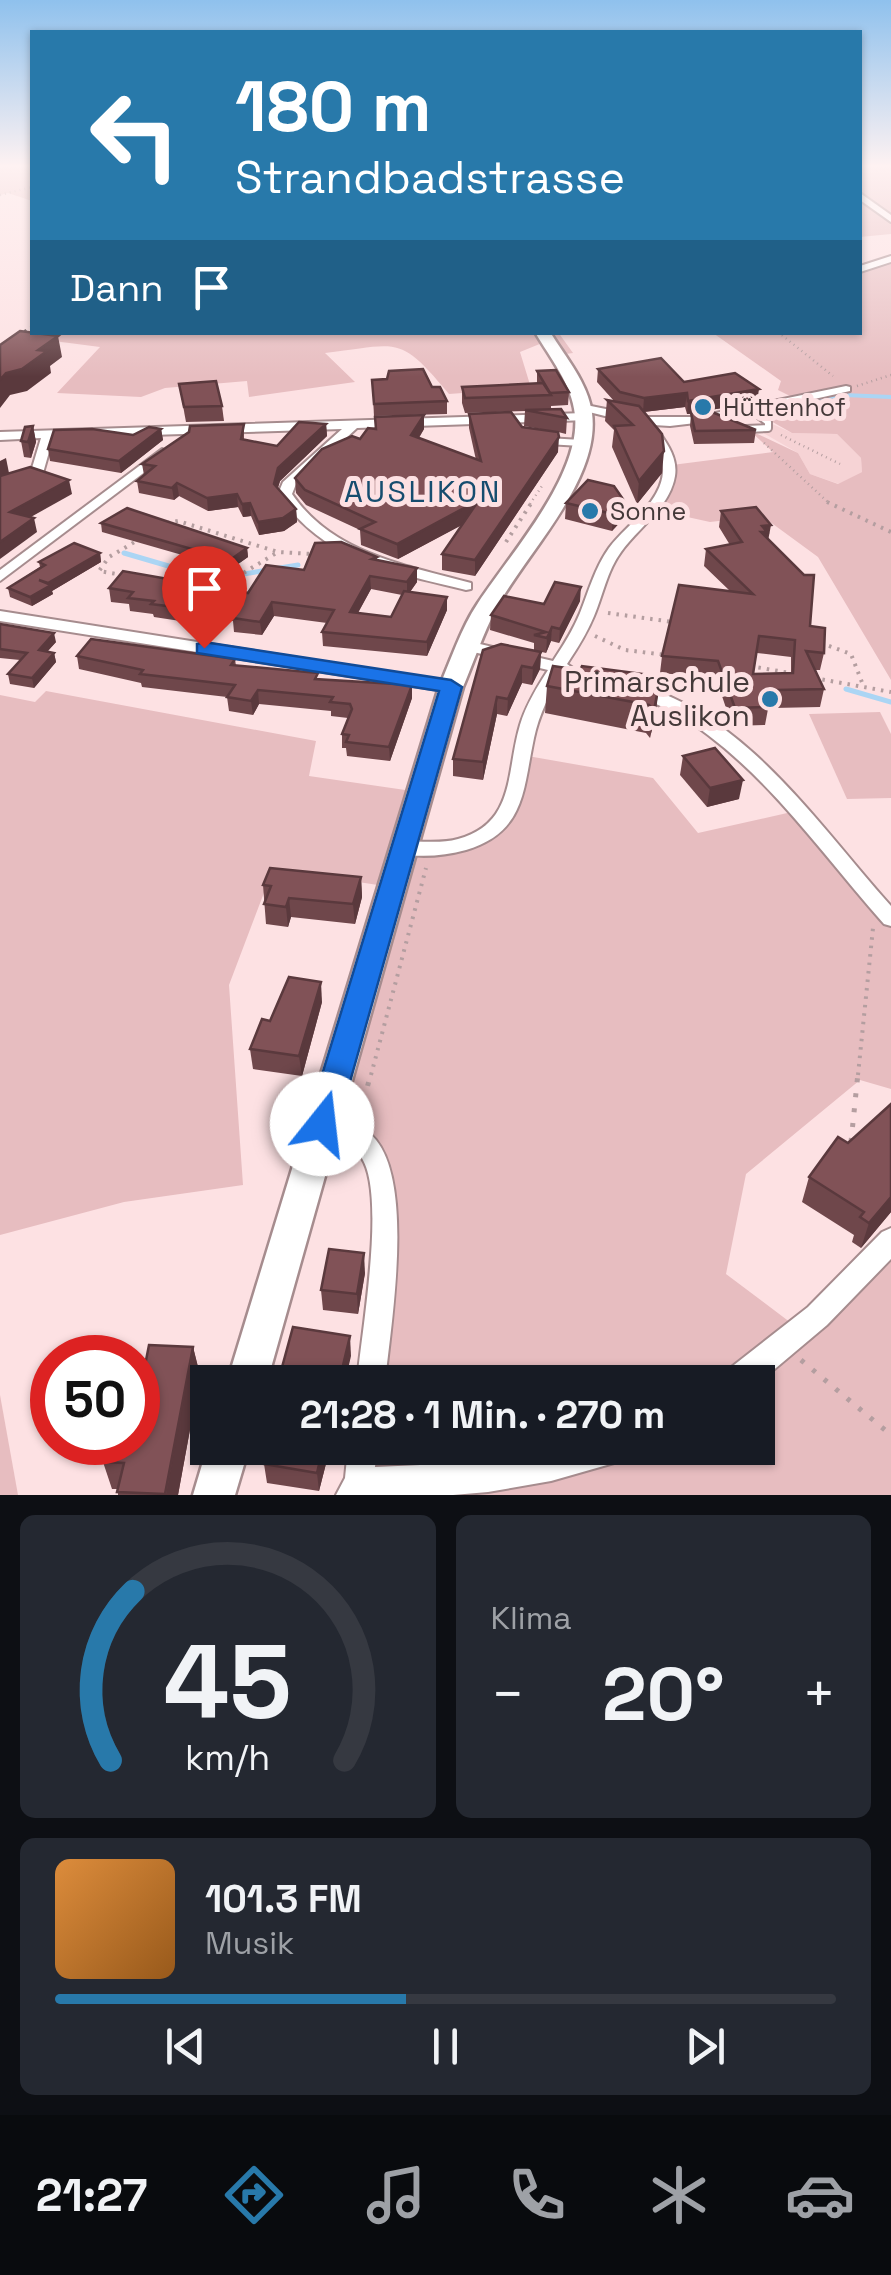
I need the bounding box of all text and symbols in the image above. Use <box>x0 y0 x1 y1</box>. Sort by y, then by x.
text: 180 m <box>235 62 432 151</box>
icon: left <box>70 70 200 200</box>
text: Strandbadstrasse <box>235 149 625 206</box>
icon: arrive <box>184 260 239 315</box>
text: Dann <box>70 264 164 312</box>
place label: Hüttenhof <box>723 391 846 423</box>
marker: Hüttenhof <box>692 396 714 418</box>
district label: AUSLIKON <box>344 472 502 511</box>
place label: Sonne <box>610 495 686 527</box>
marker: Sonne <box>579 500 601 522</box>
pin <box>162 546 247 649</box>
icon: arrive <box>177 561 232 616</box>
place label: Primarschule Auslikon <box>564 662 750 735</box>
marker: Primarschule Auslikon <box>759 688 781 710</box>
position arrow <box>270 1072 374 1176</box>
speed limit sign: 50 <box>30 1335 160 1465</box>
text: 21:28 · 1 Min. · 270 m <box>300 1391 665 1439</box>
text: Klima <box>491 1598 572 1638</box>
text: 45 <box>163 1616 292 1748</box>
text: 20° <box>602 1646 725 1742</box>
text: − <box>491 1659 525 1729</box>
text: + <box>802 1659 836 1729</box>
text: km/h <box>185 1735 270 1780</box>
text: 101.3 FM <box>205 1875 362 1923</box>
text: Musik <box>205 1923 294 1963</box>
icon: previous <box>158 2019 213 2074</box>
icon: pause <box>418 2019 473 2074</box>
icon: next <box>678 2019 733 2074</box>
icon: directions <box>219 2160 289 2230</box>
icon: music <box>361 2160 431 2230</box>
icon: phone <box>502 2160 572 2230</box>
icon: climate <box>644 2160 714 2230</box>
icon: car <box>785 2160 855 2230</box>
text: 21:27 <box>36 2167 147 2224</box>

